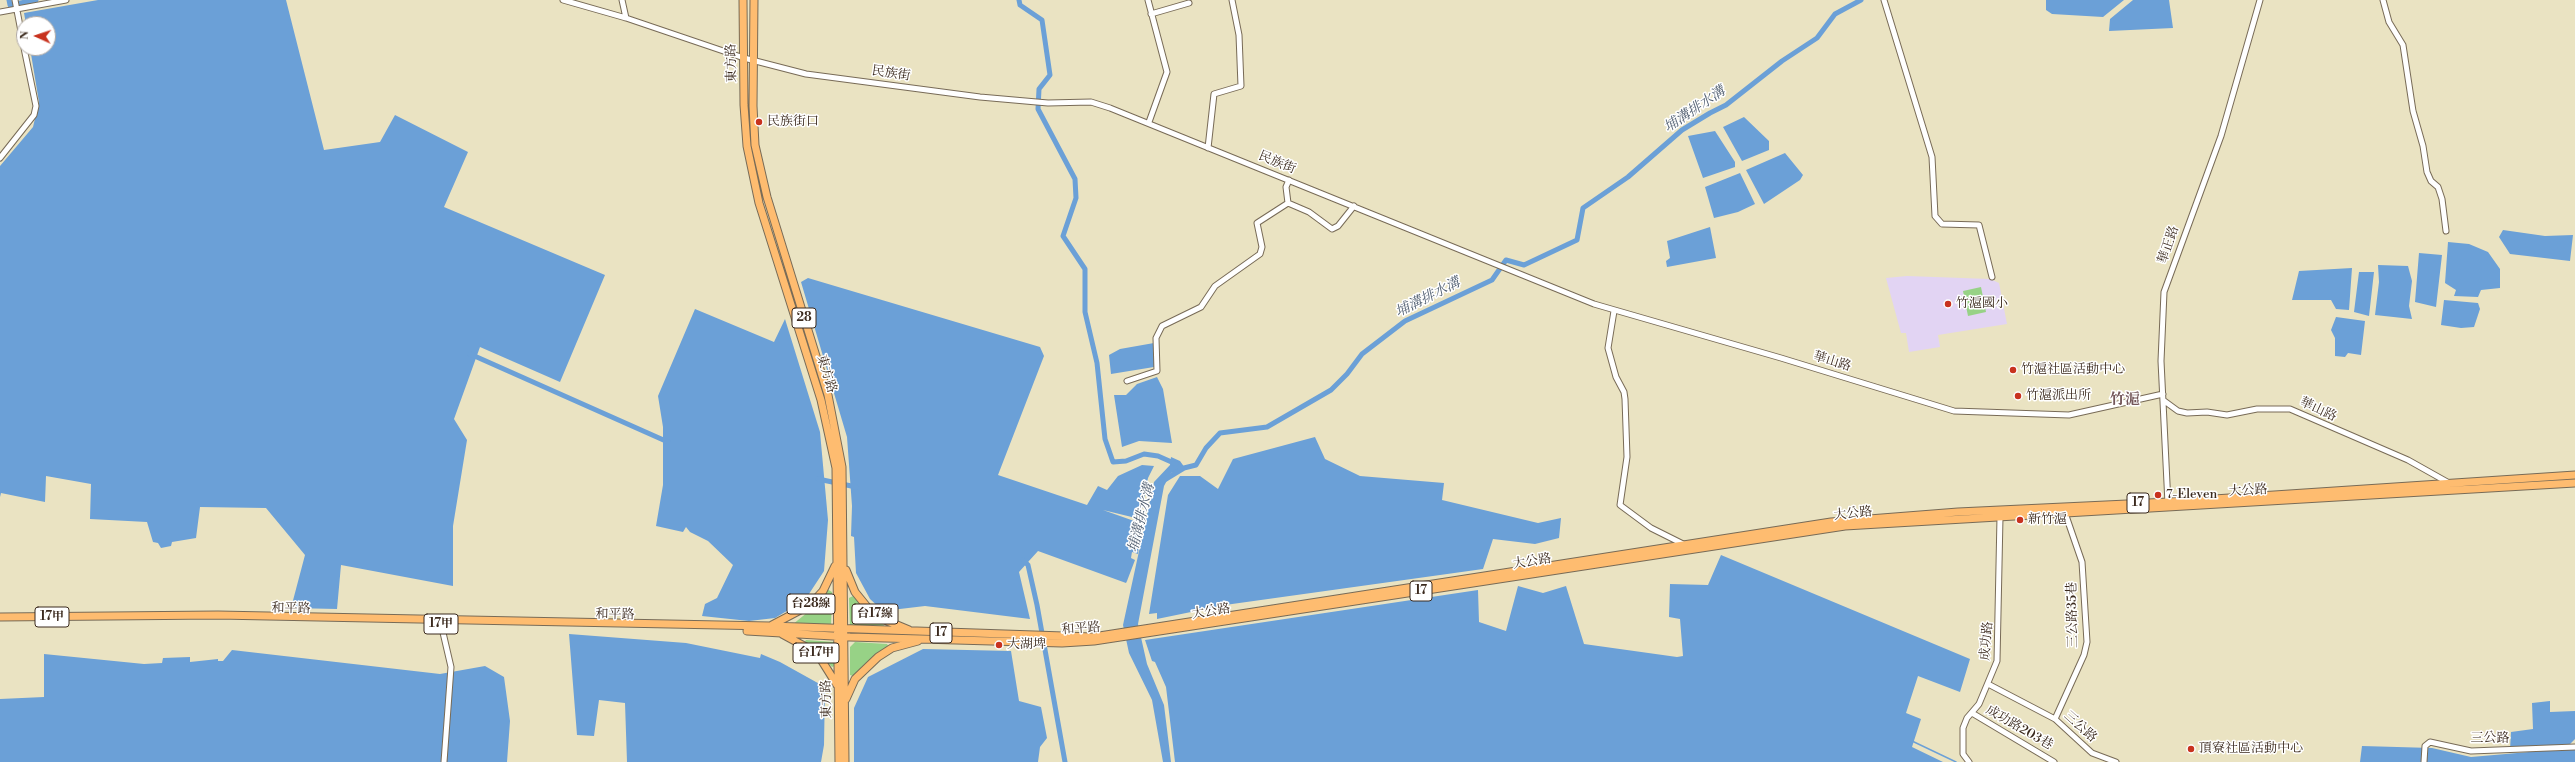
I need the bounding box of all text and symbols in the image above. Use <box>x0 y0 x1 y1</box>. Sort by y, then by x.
north arrow <box>16 16 56 56</box>
text: N <box>18 31 32 40</box>
street label: 東方路 <box>724 43 740 83</box>
street label: 民族街 <box>871 64 911 84</box>
water label: 埔溝排水溝 <box>1661 83 1729 137</box>
place label: 民族街口 <box>767 114 819 130</box>
marker: 民族街口 <box>754 117 764 127</box>
street label: 民族街 <box>1256 148 1298 178</box>
street label: 華正路 <box>2155 224 2183 266</box>
water label: 埔溝排水溝 <box>1393 275 1463 321</box>
place label: 竹滬國小 <box>1956 296 2008 312</box>
marker: 竹滬國小 <box>1943 299 1953 309</box>
road number: 28 <box>792 308 816 328</box>
street label: 華山路 <box>1811 349 1853 375</box>
street label: 東方路 <box>813 353 839 395</box>
place label: 竹滬社區活動中心 <box>2021 362 2125 378</box>
marker: 竹滬社區活動中心 <box>2008 365 2018 375</box>
place label: 竹滬派出所 <box>2026 388 2091 404</box>
marker: 竹滬派出所 <box>2013 391 2023 401</box>
district label: 竹滬 <box>2110 391 2140 409</box>
street label: 華山路 <box>2297 395 2339 425</box>
water label: 埔溝排水溝 <box>1125 482 1159 554</box>
street label: 大公路 <box>2228 482 2268 500</box>
place label: 7-Eleven <box>2166 487 2217 503</box>
marker: 7-Eleven <box>2153 490 2163 500</box>
road number: 17 <box>2127 493 2149 513</box>
street label: 大公路 <box>1833 504 1873 524</box>
place label: 新竹滬 <box>2028 512 2067 528</box>
marker: 新竹滬 <box>2015 515 2025 525</box>
street label: 大公路 <box>1512 551 1552 573</box>
road number: 17 <box>1410 581 1432 601</box>
street label: 三公路35巷 <box>2065 582 2081 648</box>
road number: 台28線 <box>787 594 835 614</box>
street label: 和平路 <box>271 601 311 617</box>
street label: 大公路 <box>1191 601 1231 623</box>
road number: 台17線 <box>852 604 898 624</box>
road number: 17甲 <box>35 607 69 627</box>
street label: 和平路 <box>595 607 635 623</box>
road number: 17甲 <box>424 614 458 634</box>
street label: 和平路 <box>1061 620 1101 638</box>
street label: 成功路 <box>1978 621 1996 661</box>
road number: 17 <box>930 623 952 643</box>
place label: 大湖埤 <box>1007 637 1046 653</box>
marker: 大湖埤 <box>994 640 1004 650</box>
road number: 台17甲 <box>793 643 839 663</box>
street label: 東方路 <box>819 679 835 719</box>
street label: 成功路203巷 <box>1983 702 2055 754</box>
street label: 三公路 <box>2060 708 2100 746</box>
street label: 三公路 <box>2471 731 2509 747</box>
place label: 頂寮社區活動中心 <box>2199 741 2303 757</box>
marker: 頂寮社區活動中心 <box>2186 744 2196 754</box>

